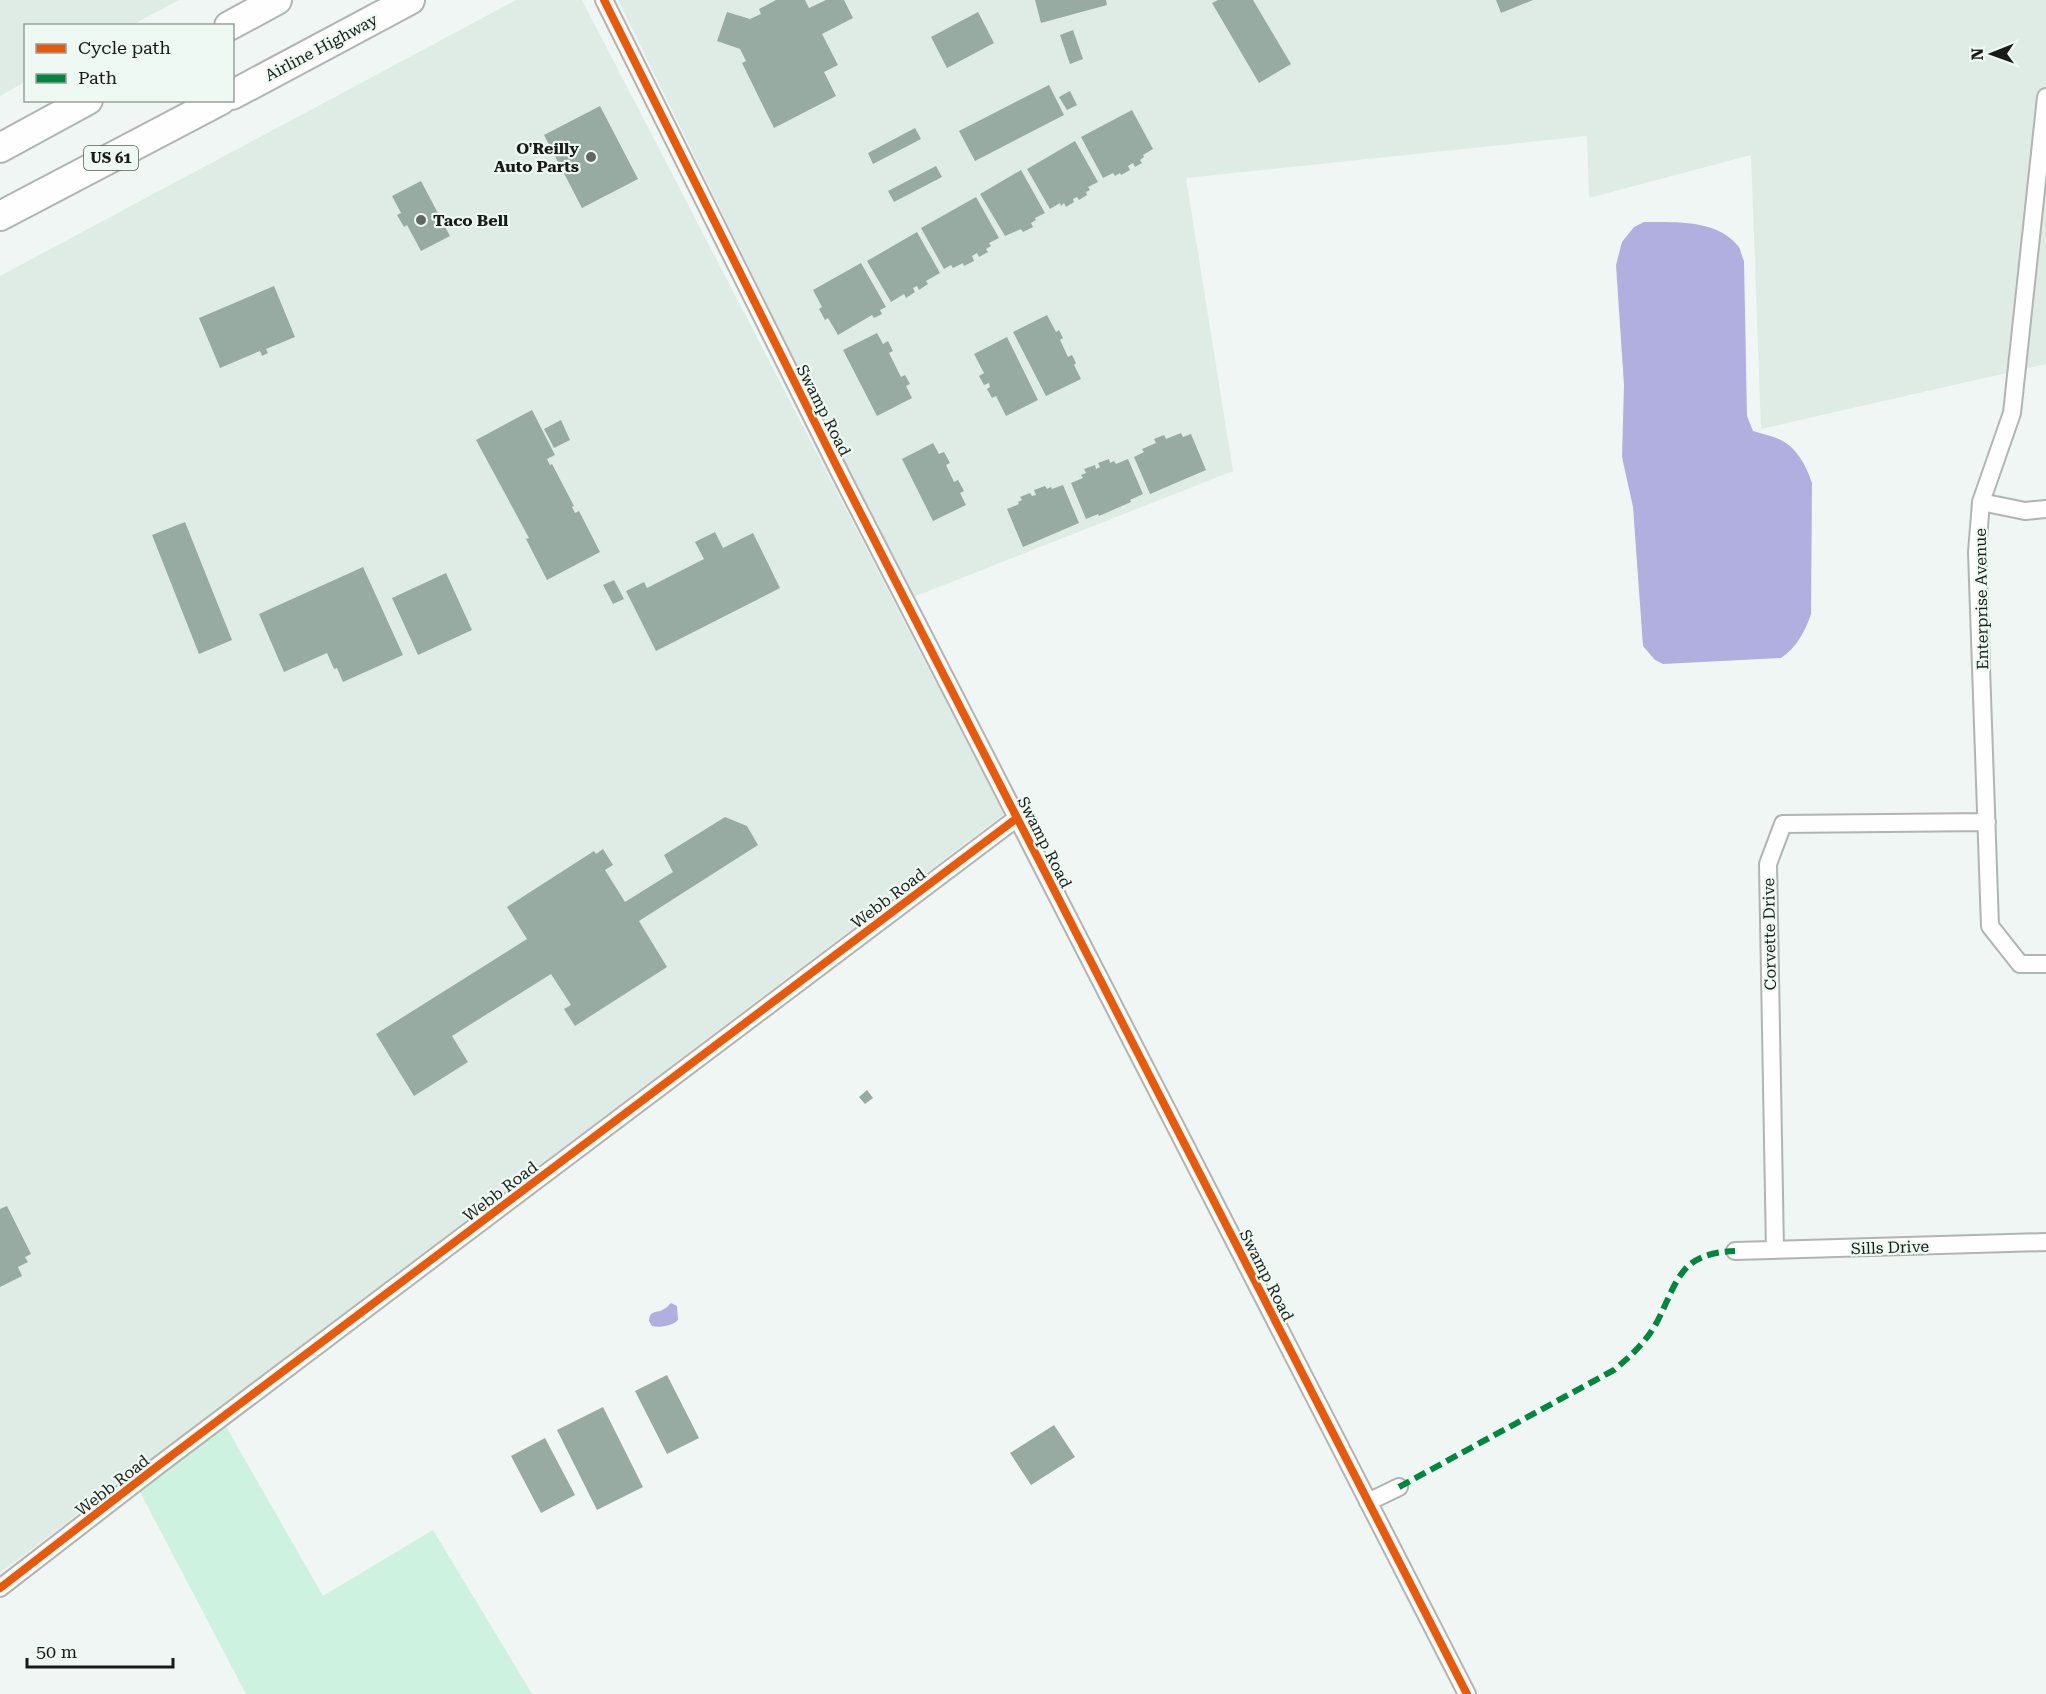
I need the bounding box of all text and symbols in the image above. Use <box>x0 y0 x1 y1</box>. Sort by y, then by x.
street label: Airline Highway <box>262 10 381 85</box>
legend <box>24 24 234 102</box>
north arrow <box>1962 24 2022 84</box>
text: Cycle path <box>78 37 171 58</box>
text: N <box>1968 48 1987 61</box>
text: Path <box>78 67 117 88</box>
place label: O'Reilly Auto Parts <box>494 139 579 176</box>
road number: US 61 <box>84 146 138 170</box>
marker: O'Reilly Auto Parts <box>584 150 598 164</box>
place label: Taco Bell <box>433 211 509 230</box>
marker: Taco Bell <box>414 213 428 227</box>
street label: Swamp Road <box>792 361 855 459</box>
street label: Enterprise Avenue <box>1971 528 1992 670</box>
street label: Swamp Road <box>1013 793 1076 891</box>
street label: Webb Road <box>847 864 929 933</box>
street label: Corvette Drive <box>1759 877 1780 990</box>
street label: Webb Road <box>459 1157 541 1226</box>
street label: Swamp Road <box>1235 1226 1298 1324</box>
street label: Sills Drive <box>1851 1237 1930 1258</box>
street label: Webb Road <box>72 1451 153 1520</box>
scale bar <box>27 1631 172 1669</box>
text: 50 m <box>36 1641 77 1662</box>

